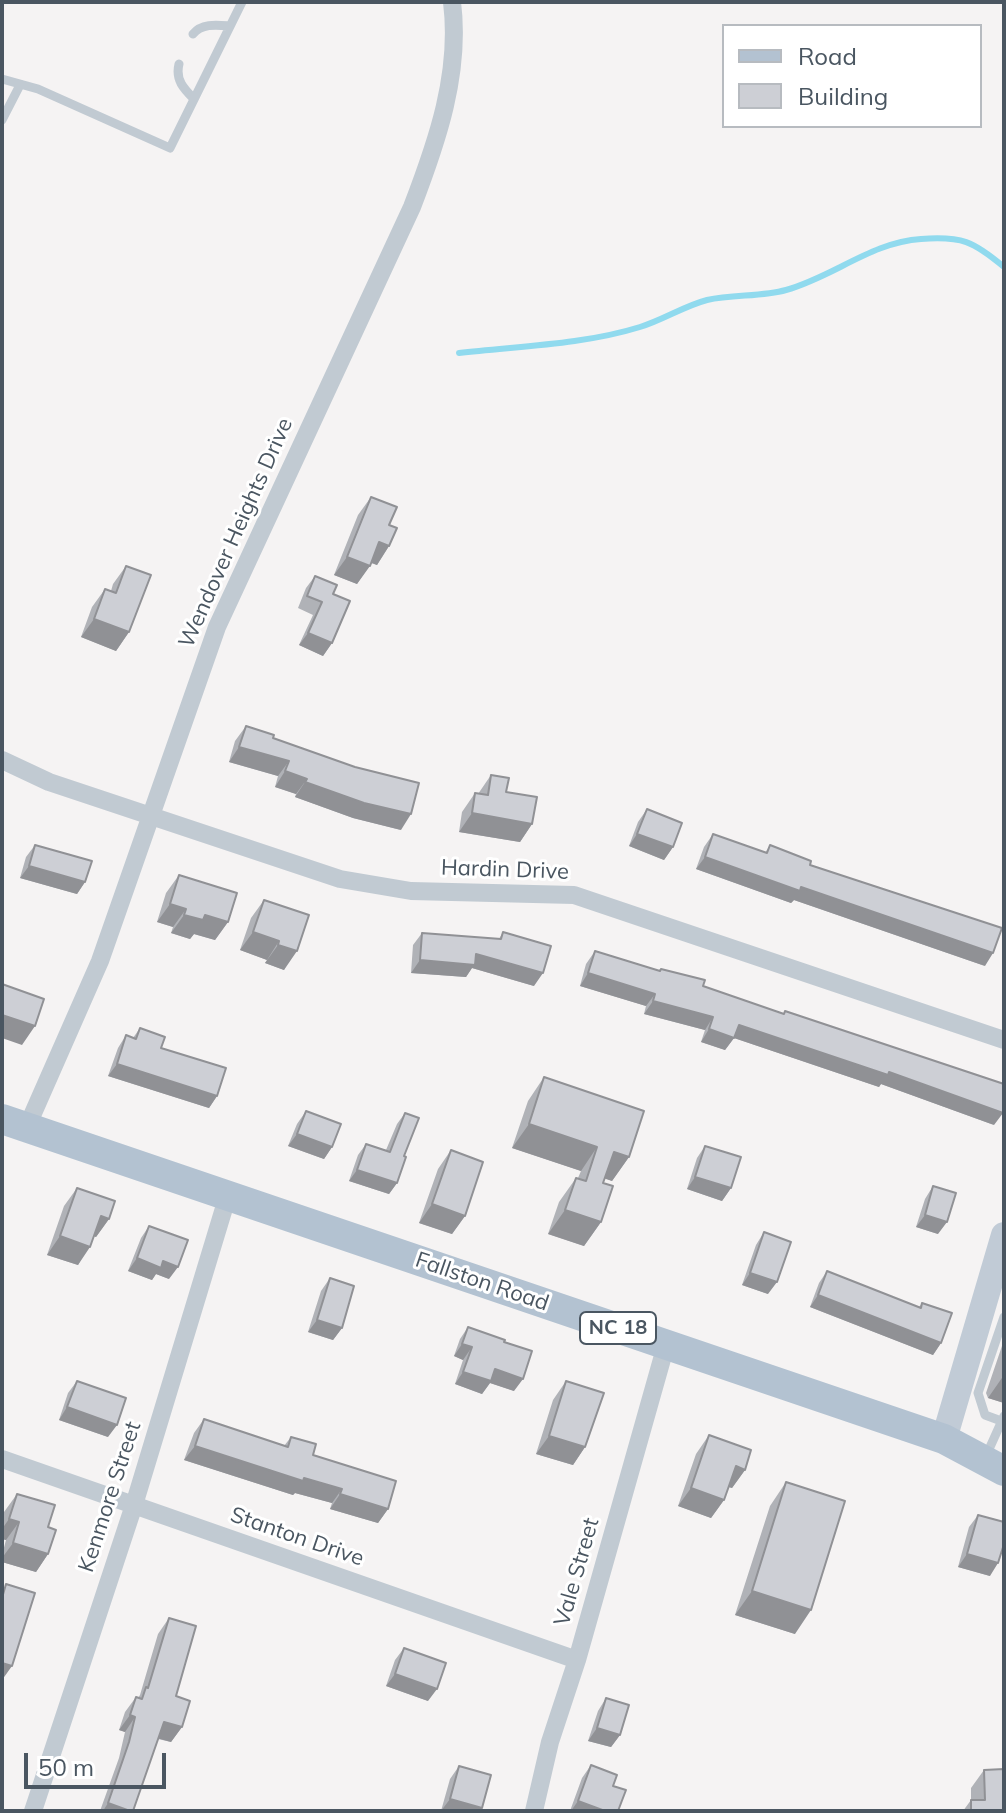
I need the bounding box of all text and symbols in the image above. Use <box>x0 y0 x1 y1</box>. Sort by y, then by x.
legend <box>722 24 982 128</box>
text: Road <box>798 41 857 71</box>
text: Building <box>798 81 888 111</box>
street label: Wendover Heights Drive <box>173 414 299 652</box>
street label: Hardin Drive <box>441 855 569 885</box>
street label: Fallston Road <box>412 1247 552 1317</box>
road number: NC 18 <box>580 1312 656 1344</box>
street label: Kenmore Street <box>73 1418 147 1576</box>
street label: Stanton Drive <box>227 1502 367 1572</box>
street label: Vale Street <box>549 1515 605 1629</box>
scale bar <box>28 1737 170 1787</box>
text: 50 m <box>38 1752 94 1782</box>

